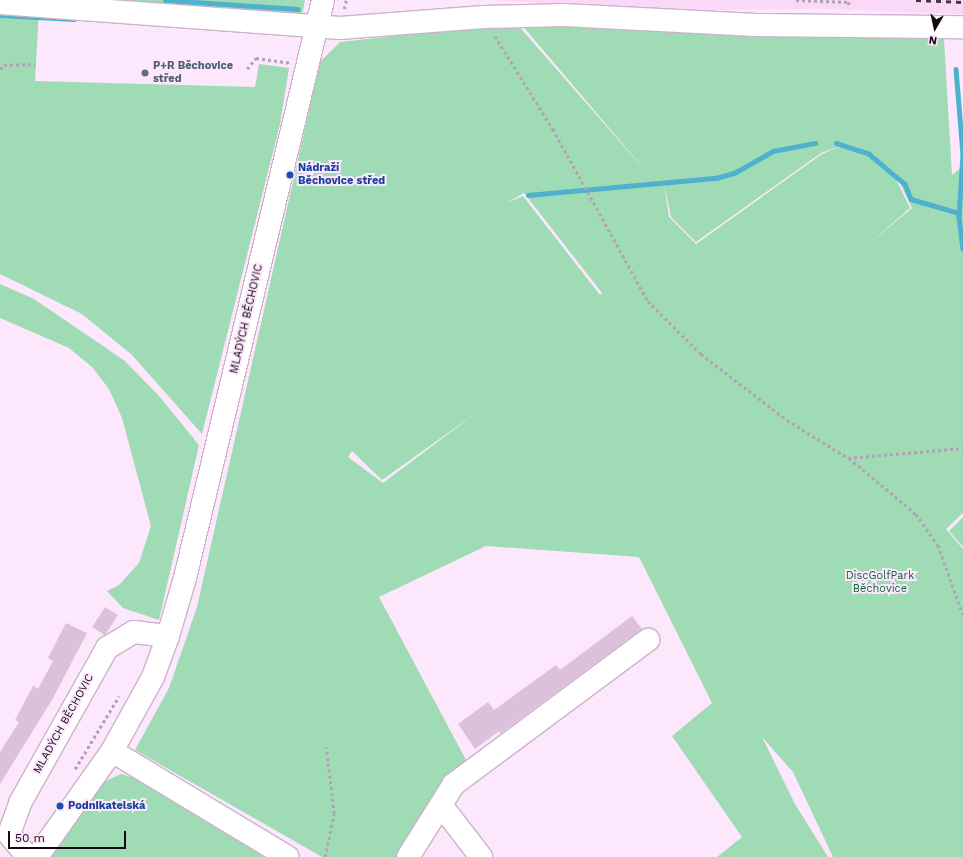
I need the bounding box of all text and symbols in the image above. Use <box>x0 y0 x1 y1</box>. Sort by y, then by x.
north arrow <box>915 8 955 48</box>
text: N <box>928 33 938 47</box>
place label: P+R Běchovice střed <box>153 60 233 86</box>
marker: P+R Běchovice střed <box>140 68 150 78</box>
place label: Nádraží Běchovice střed <box>298 162 385 188</box>
marker: Nádraží Běchovice střed <box>285 170 295 180</box>
street label: MLADÝCH BĚCHOVIC <box>228 263 266 375</box>
park label: DiscGolfPark Běchovice <box>846 570 914 596</box>
street label: MLADÝCH BĚCHOVIC <box>31 672 97 776</box>
place label: Podnikatelská <box>68 799 145 813</box>
marker: Podnikatelská <box>55 801 65 811</box>
scale bar <box>10 823 128 849</box>
text: 50 m <box>15 831 45 845</box>

